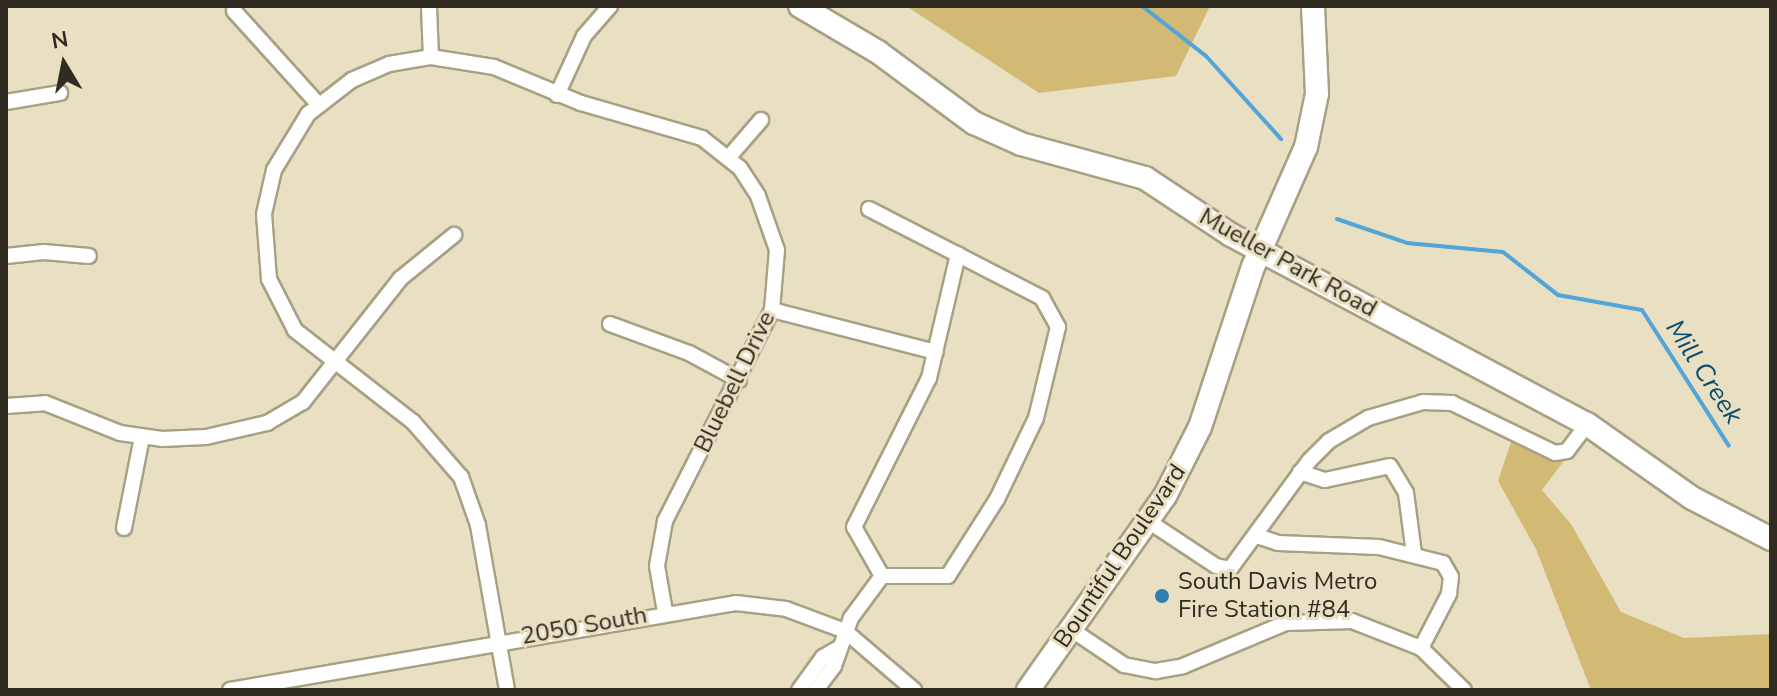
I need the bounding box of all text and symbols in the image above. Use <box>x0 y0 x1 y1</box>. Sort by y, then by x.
north arrow <box>24 24 104 104</box>
text: N <box>49 24 71 57</box>
street label: Mueller Park Road <box>1194 202 1382 324</box>
street label: Bluebell Drive <box>688 307 782 457</box>
water label: Mill Creek <box>1659 314 1749 430</box>
street label: Bountiful Boulevard <box>1048 459 1192 653</box>
place label: South Davis Metro Fire Station #84 <box>1178 568 1377 624</box>
marker: South Davis Metro Fire Station #84 <box>1153 587 1171 605</box>
street label: 2050 South <box>519 601 649 651</box>

